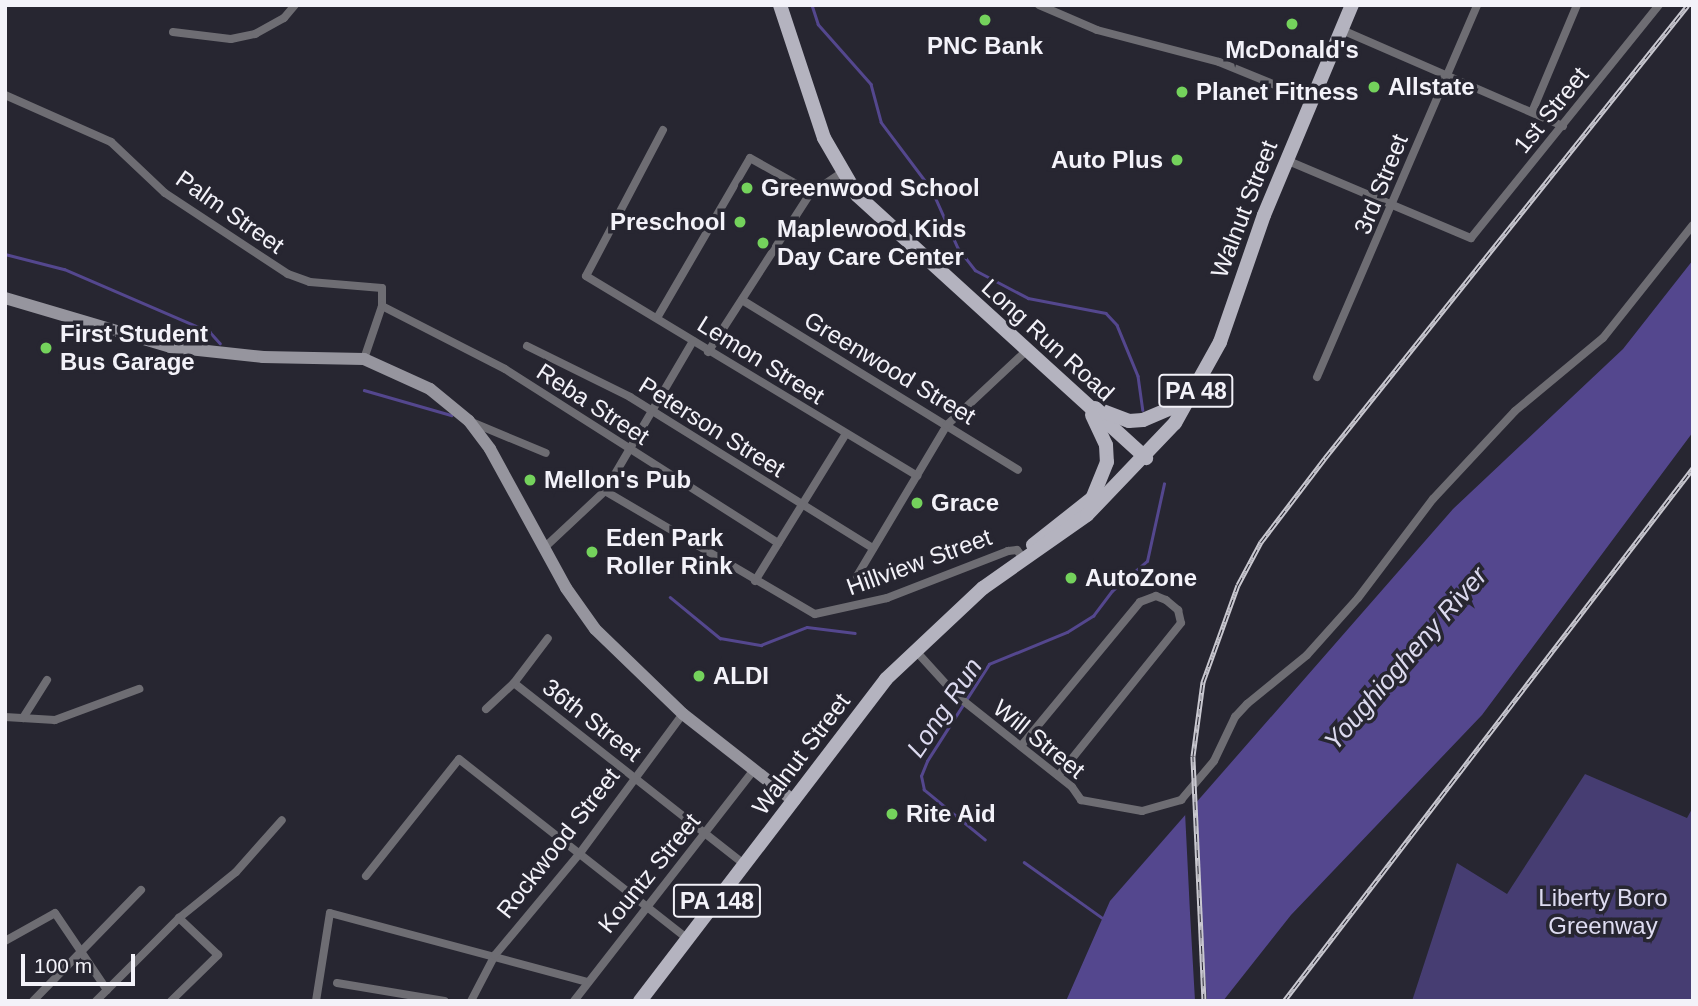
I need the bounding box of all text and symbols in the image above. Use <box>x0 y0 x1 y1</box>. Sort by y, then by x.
marker: PNC Bank <box>977 12 993 28</box>
marker: McDonald's <box>1284 16 1300 32</box>
place label: PNC Bank <box>927 32 1043 60</box>
place label: McDonald's <box>1225 36 1359 64</box>
street label: 1st Street <box>1507 61 1595 159</box>
place label: Allstate <box>1388 73 1475 101</box>
place label: Planet Fitness <box>1196 78 1359 106</box>
marker: Allstate <box>1366 79 1382 95</box>
marker: Planet Fitness <box>1174 84 1190 100</box>
street label: 3rd Street <box>1348 130 1414 238</box>
street label: Walnut Street <box>1205 136 1283 282</box>
place label: Auto Plus <box>1051 146 1163 174</box>
marker: Auto Plus <box>1169 152 1185 168</box>
street label: Palm Street <box>170 164 290 260</box>
place label: Greenwood School <box>761 174 980 202</box>
marker: Greenwood School <box>739 180 755 196</box>
place label: Preschool <box>610 208 726 236</box>
marker: Preschool <box>732 214 748 230</box>
place label: Maplewood Kids Day Care Center <box>777 215 966 271</box>
marker: Maplewood Kids Day Care Center <box>755 235 771 251</box>
street label: Long Run Road <box>976 273 1120 407</box>
street label: Greenwood Street <box>799 305 981 431</box>
street label: Lemon Street <box>692 310 830 410</box>
place label: First Student Bus Garage <box>60 320 208 376</box>
marker: First Student Bus Garage <box>38 340 54 356</box>
street label: Reba Street <box>531 357 655 451</box>
street label: Peterson Street <box>634 371 790 483</box>
road number: PA 48 <box>1158 372 1234 410</box>
place label: Mellon's Pub <box>544 466 691 494</box>
marker: Mellon's Pub <box>522 472 538 488</box>
place label: Grace <box>931 489 999 517</box>
marker: Grace <box>909 495 925 511</box>
street label: Hillview Street <box>843 522 995 602</box>
place label: Eden Park Roller Rink <box>606 524 733 580</box>
marker: Eden Park Roller Rink <box>584 544 600 560</box>
water label: Youghiogheny River <box>1318 561 1494 757</box>
place label: AutoZone <box>1085 564 1197 592</box>
marker: AutoZone <box>1063 570 1079 586</box>
water label: Long Run <box>901 653 989 763</box>
place label: ALDI <box>713 662 769 690</box>
marker: ALDI <box>691 668 707 684</box>
street label: 36th Street <box>537 673 647 767</box>
street label: Walnut Street <box>746 688 856 820</box>
street label: Will Street <box>987 693 1091 785</box>
street label: Rockwood Street <box>490 762 626 924</box>
place label: Rite Aid <box>906 800 997 828</box>
marker: Rite Aid <box>884 806 900 822</box>
street label: Kountz Street <box>592 807 706 939</box>
road number: PA 148 <box>672 882 762 920</box>
park label: Liberty Boro Greenway <box>1538 884 1668 940</box>
scale bar <box>24 940 138 984</box>
text: 100 m <box>34 954 92 977</box>

